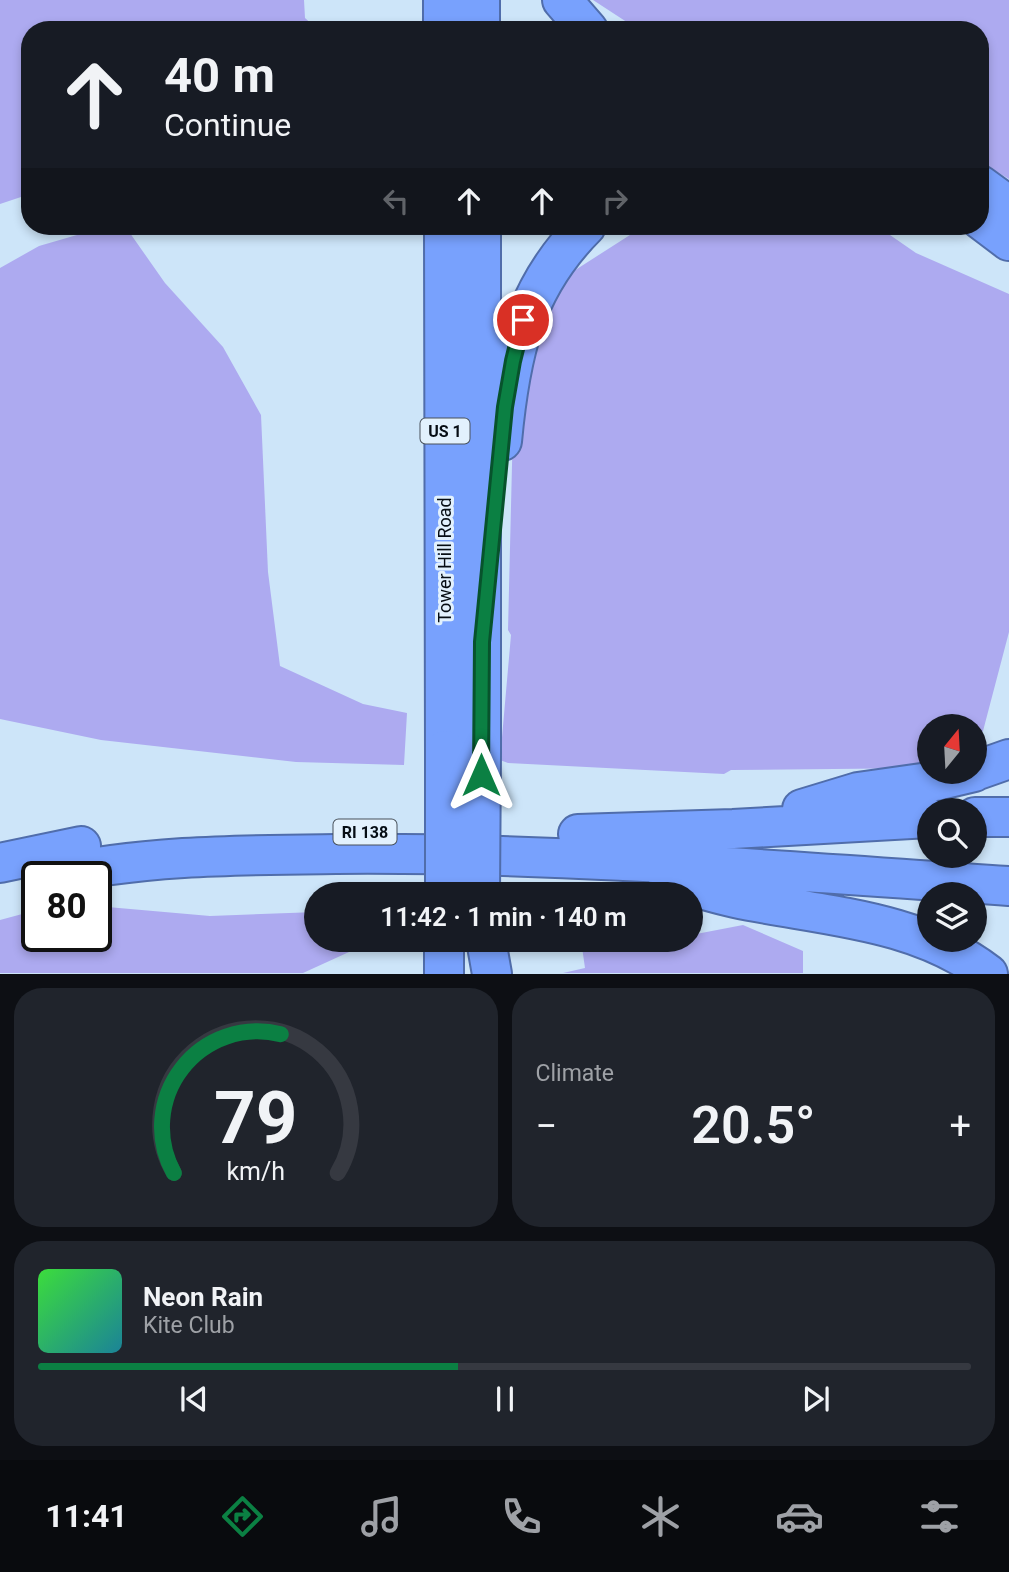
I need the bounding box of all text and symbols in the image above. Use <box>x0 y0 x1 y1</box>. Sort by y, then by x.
text: 40 m <box>164 47 275 104</box>
icon: ahead <box>49 49 140 140</box>
text: Continue <box>164 106 291 144</box>
icon: left <box>377 182 415 220</box>
icon: ahead <box>450 182 488 220</box>
icon: ahead <box>523 182 561 220</box>
icon: right <box>596 182 634 220</box>
pin <box>493 290 553 350</box>
icon: arrive <box>504 301 542 339</box>
road number: US 1 <box>420 418 470 444</box>
street label: Tower Hill Road <box>434 497 455 623</box>
north arrow <box>917 714 987 784</box>
map controls <box>917 714 987 952</box>
position arrow <box>444 738 518 812</box>
button: search <box>917 798 987 868</box>
road number: RI 138 <box>334 820 396 845</box>
speed limit sign: 80 <box>21 861 112 952</box>
button: layers <box>917 882 987 952</box>
text: 11:42 · 1 min · 140 m <box>380 902 627 932</box>
text: Climate <box>536 1060 614 1087</box>
text: 79 <box>214 1076 298 1162</box>
text: 20.5° <box>691 1095 815 1156</box>
text: − <box>536 1104 557 1148</box>
text: + <box>949 1104 971 1148</box>
text: km/h <box>226 1157 285 1186</box>
text: Neon Rain <box>143 1282 263 1312</box>
text: Kite Club <box>143 1312 235 1339</box>
icon: previous <box>175 1380 213 1418</box>
icon: pause <box>486 1380 524 1418</box>
icon: next <box>797 1380 835 1418</box>
icon: directions <box>218 1492 267 1541</box>
icon: music <box>357 1492 406 1541</box>
icon: phone <box>497 1492 546 1541</box>
icon: climate <box>636 1492 685 1541</box>
icon: car <box>775 1492 824 1541</box>
icon: filters <box>915 1492 964 1541</box>
text: 11:41 <box>45 1497 128 1535</box>

